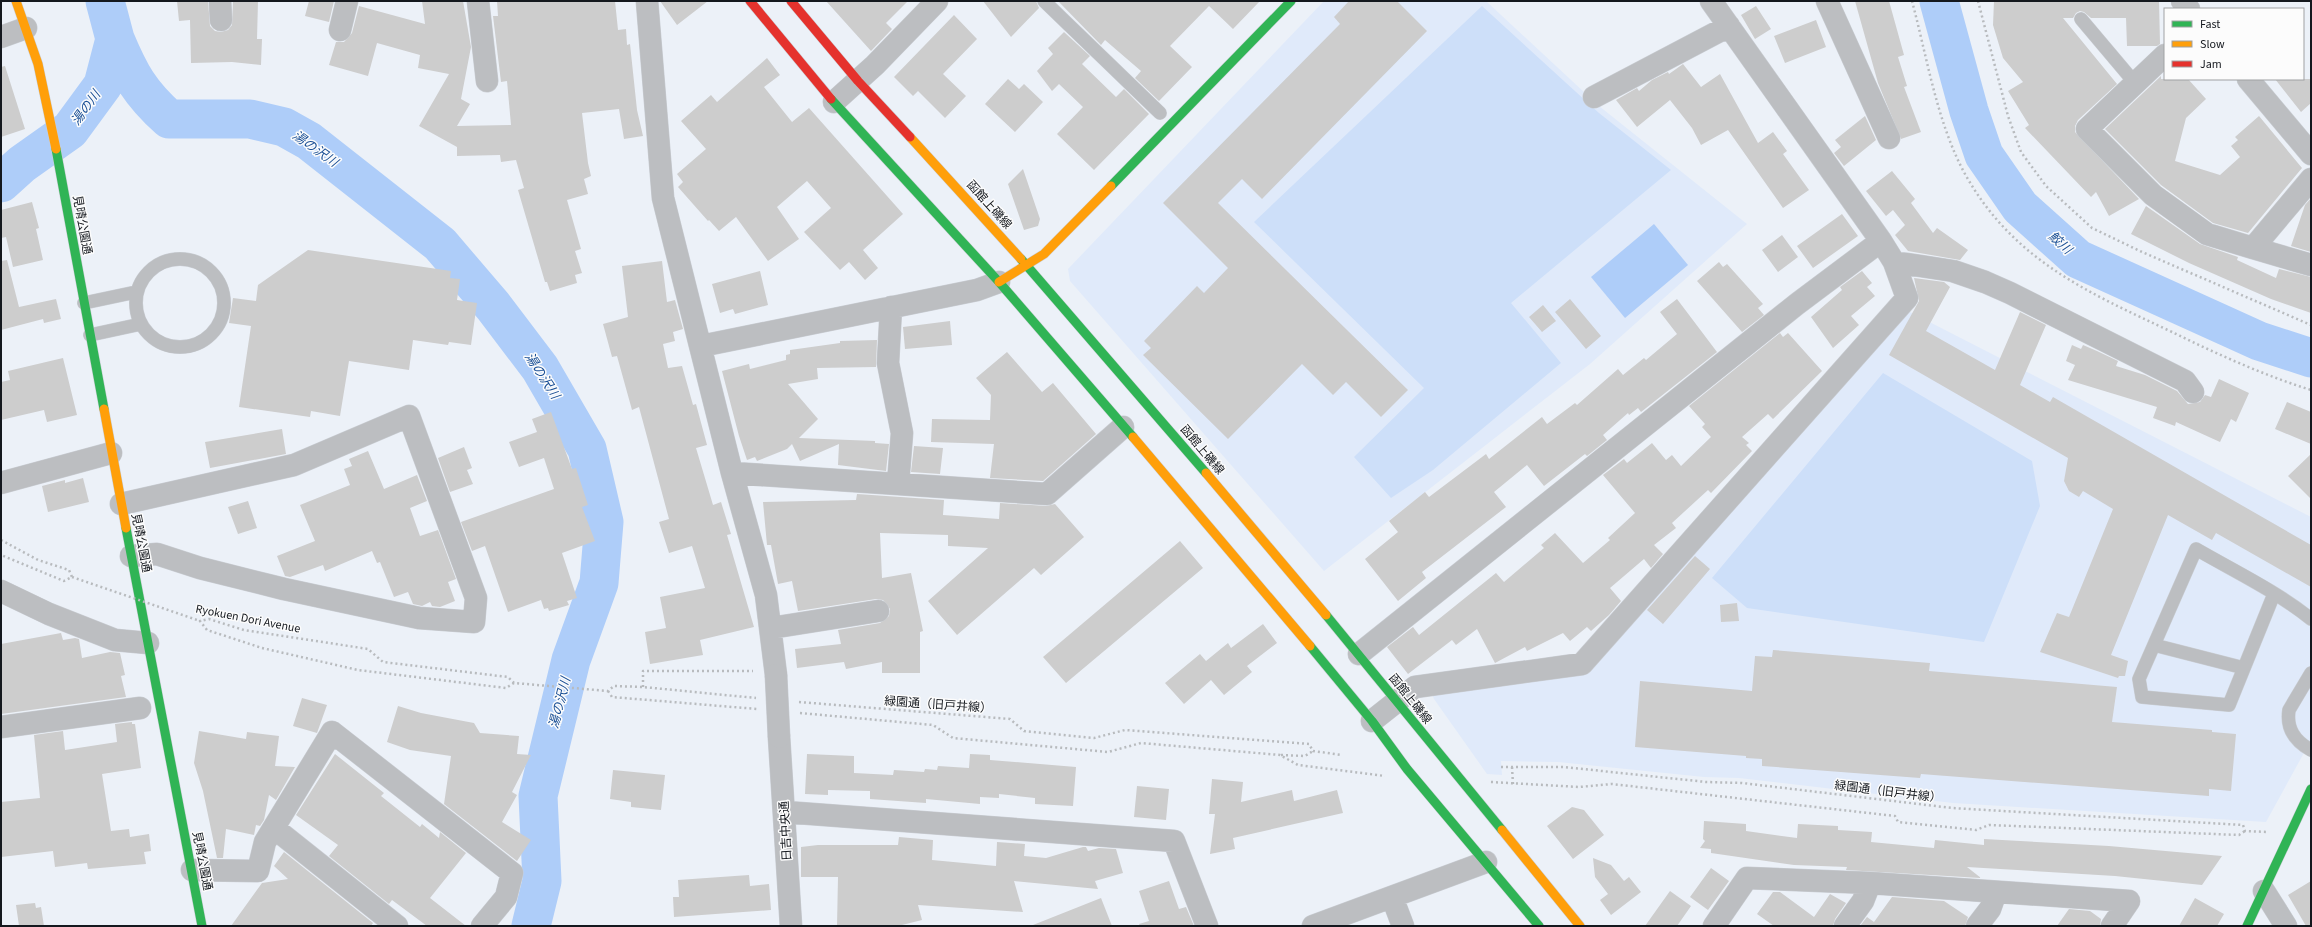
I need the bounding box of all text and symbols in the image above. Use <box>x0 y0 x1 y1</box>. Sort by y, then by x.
legend <box>2164 8 2304 80</box>
text: Fast <box>2200 16 2220 33</box>
text: Slow <box>2200 36 2225 53</box>
text: Jam <box>2200 56 2222 73</box>
water label: 湯の川 <box>67 85 106 129</box>
water label: 湯の沢川 <box>289 127 343 172</box>
street label: 函館上磯線 <box>963 177 1015 233</box>
street label: 見晴公園通 <box>68 194 96 256</box>
water label: 鮫川 <box>2044 228 2077 260</box>
water label: 湯の沢川 <box>520 349 565 404</box>
street label: 函館上磯線 <box>1176 422 1228 478</box>
street label: 見晴公園通 <box>127 512 155 574</box>
street label: Ryokuen Dori Avenue <box>194 600 302 638</box>
street label: 函館上磯線 <box>1385 670 1435 728</box>
water label: 湯の沢川 <box>545 674 576 730</box>
street label: 緑園通（旧戸井線） <box>884 693 992 717</box>
street label: 緑園通（旧戸井線） <box>1833 777 1943 807</box>
street label: 日吉中央通 <box>776 801 796 861</box>
street label: 見晴公園通 <box>188 830 216 892</box>

